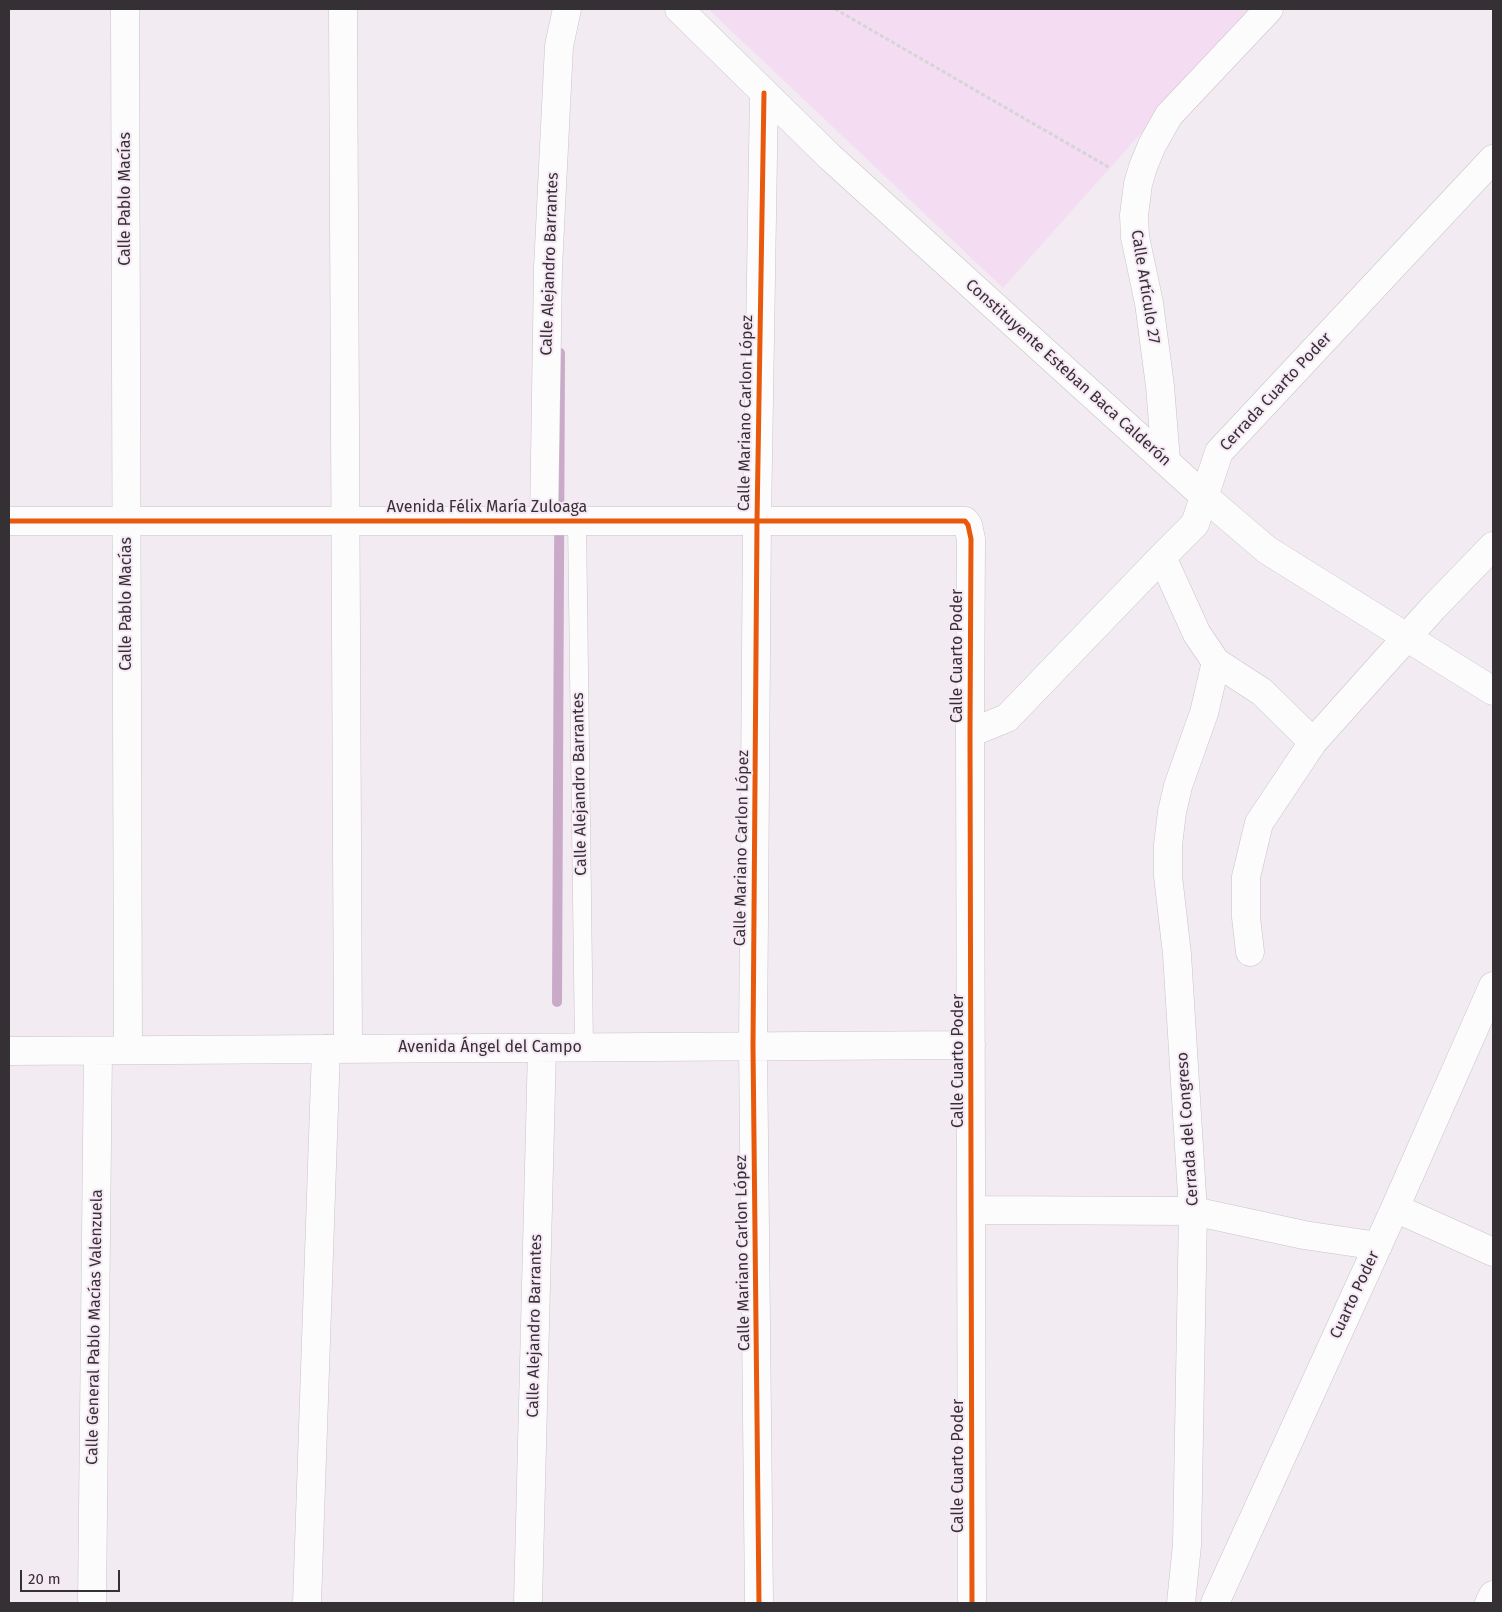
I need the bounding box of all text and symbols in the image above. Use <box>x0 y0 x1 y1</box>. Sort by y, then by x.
street label: Calle Pablo Macías <box>116 132 136 266</box>
street label: Calle Alejandro Barrantes <box>537 172 563 356</box>
street label: Calle Artículo 27 <box>1127 229 1163 345</box>
street label: Constituyente Esteban Baca Calderón <box>961 276 1175 470</box>
street label: Calle Mariano Carlon López <box>735 315 757 511</box>
street label: Cerrada Cuarto Poder <box>1216 329 1336 455</box>
street label: Avenida Félix María Zuloaga <box>387 498 587 518</box>
street label: Calle Pablo Macías <box>117 537 137 671</box>
street label: Calle Cuarto Poder <box>948 589 968 723</box>
street label: Calle Alejandro Barrantes <box>569 692 591 876</box>
street label: Calle Mariano Carlon López <box>731 750 753 946</box>
street label: Calle Cuarto Poder <box>949 994 969 1128</box>
street label: Avenida Ángel del Campo <box>398 1038 582 1058</box>
street label: Cerrada del Congreso <box>1173 1051 1203 1207</box>
street label: Calle Mariano Carlon López <box>732 1155 754 1351</box>
street label: Calle General Pablo Macías Valenzuela <box>83 1189 107 1465</box>
street label: Calle Alejandro Barrantes <box>524 1234 546 1418</box>
street label: Cuarto Poder <box>1326 1248 1384 1342</box>
street label: Calle Cuarto Poder <box>949 1399 969 1533</box>
scale bar <box>22 1560 122 1592</box>
text: 20 m <box>28 1570 61 1588</box>

